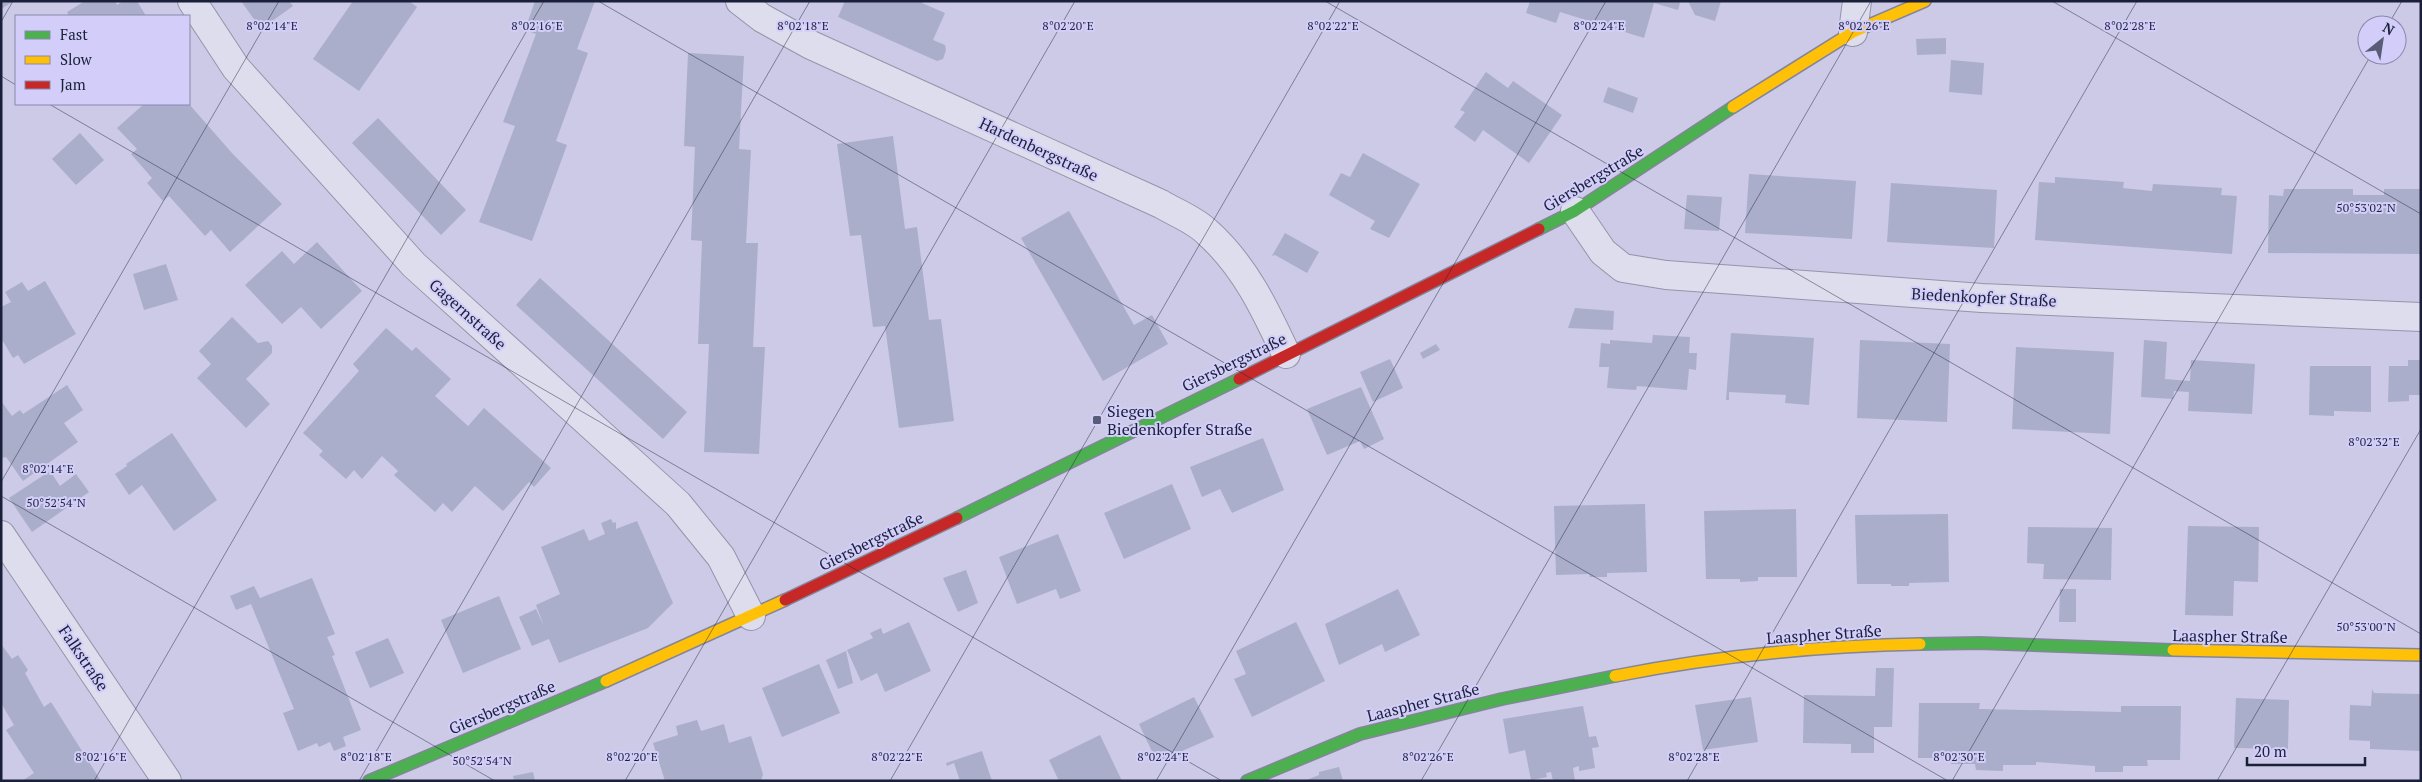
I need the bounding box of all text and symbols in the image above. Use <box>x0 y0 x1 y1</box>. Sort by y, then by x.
legend <box>15 15 190 105</box>
north arrow <box>2357 15 2407 65</box>
text: N <box>2379 17 2398 39</box>
text: 8°02'14"E <box>246 18 298 33</box>
text: 8°02'16"E <box>511 18 563 33</box>
text: 8°02'18"E <box>777 18 829 33</box>
text: 8°02'20"E <box>1042 18 1094 33</box>
text: 8°02'22"E <box>1307 18 1359 33</box>
text: 8°02'24"E <box>1573 18 1625 33</box>
text: 8°02'26"E <box>1838 18 1890 33</box>
text: 8°02'28"E <box>2104 18 2156 33</box>
text: Fast <box>60 24 88 44</box>
text: Slow <box>60 49 93 69</box>
text: Jam <box>60 74 86 94</box>
street label: Hardenbergstraße <box>976 112 1102 186</box>
street label: Giersbergstraße <box>1539 139 1647 217</box>
text: 50°53'02"N <box>2336 200 2396 215</box>
street label: Gagernstraße <box>425 274 511 354</box>
street label: Biedenkopfer Straße <box>1911 282 2057 312</box>
street label: Giersbergstraße <box>1178 327 1290 397</box>
place label: Siegen Biedenkopfer Straße <box>1107 400 1252 440</box>
marker: Siegen Biedenkopfer Straße <box>1091 414 1103 426</box>
text: 8°02'32"E <box>2348 434 2400 449</box>
text: 8°02'14"E <box>22 461 74 476</box>
text: 50°52'54"N <box>26 495 86 510</box>
street label: Giersbergstraße <box>815 506 927 576</box>
street label: Laaspher Straße <box>1766 619 1882 649</box>
text: 50°53'00"N <box>2336 619 2396 634</box>
street label: Falkstraße <box>54 621 114 695</box>
street label: Laaspher Straße <box>2172 624 2288 648</box>
street label: Giersbergstraße <box>445 675 559 739</box>
street label: Laaspher Straße <box>1364 677 1482 727</box>
scale bar <box>2247 734 2364 766</box>
text: 20 m <box>2254 741 2287 761</box>
text: 8°02'16"E <box>75 749 127 764</box>
text: 8°02'18"E <box>340 749 392 764</box>
text: 8°02'20"E <box>606 749 658 764</box>
text: 8°02'22"E <box>871 749 923 764</box>
text: 8°02'24"E <box>1137 749 1189 764</box>
text: 8°02'26"E <box>1402 749 1454 764</box>
text: 8°02'28"E <box>1668 749 1720 764</box>
text: 8°02'30"E <box>1933 749 1985 764</box>
text: 50°52'54"N <box>452 753 512 768</box>

